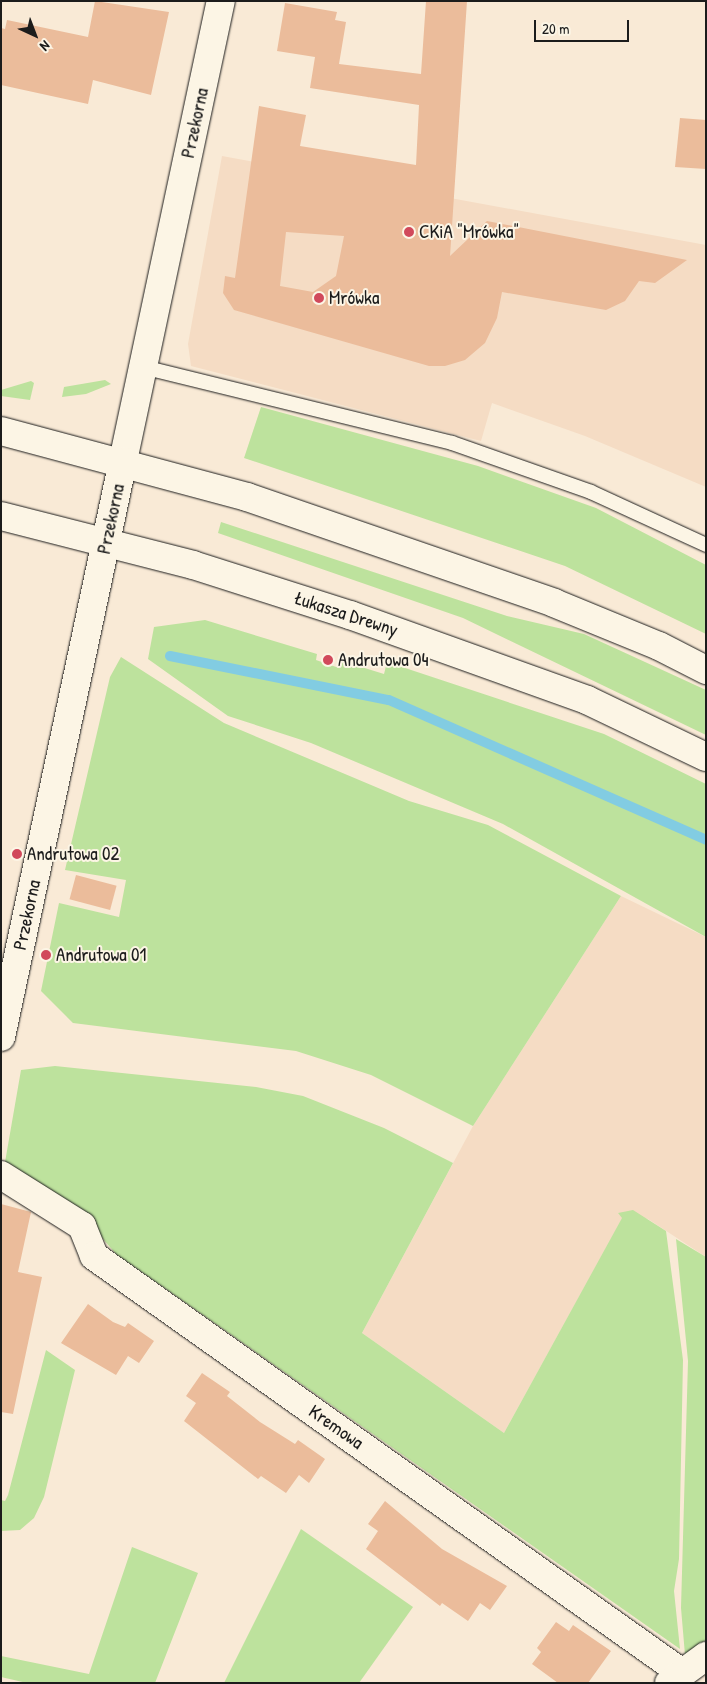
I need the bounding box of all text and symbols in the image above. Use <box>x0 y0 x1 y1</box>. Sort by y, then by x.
north arrow <box>10 10 60 60</box>
scale bar <box>537 10 632 42</box>
text: 20 m <box>542 18 569 39</box>
text: N <box>36 37 55 56</box>
street label: Przekorna <box>176 86 214 160</box>
place label: CKiA "Mrówka" <box>419 221 519 243</box>
marker: CKiA "Mrówka" <box>403 226 415 238</box>
place label: Mrówka <box>329 287 379 309</box>
marker: Mrówka <box>313 292 325 304</box>
street label: Przekorna <box>92 482 130 556</box>
street label: Łukasza Drewny <box>291 586 401 642</box>
place label: Andrutowa 04 <box>338 649 429 671</box>
marker: Andrutowa 04 <box>322 654 334 666</box>
place label: Andrutowa 02 <box>27 843 119 865</box>
marker: Andrutowa 02 <box>11 848 23 860</box>
street label: Przekorna <box>8 878 46 952</box>
place label: Andrutowa 01 <box>56 944 146 966</box>
marker: Andrutowa 01 <box>40 949 52 961</box>
street label: Kremowa <box>304 1400 368 1454</box>

